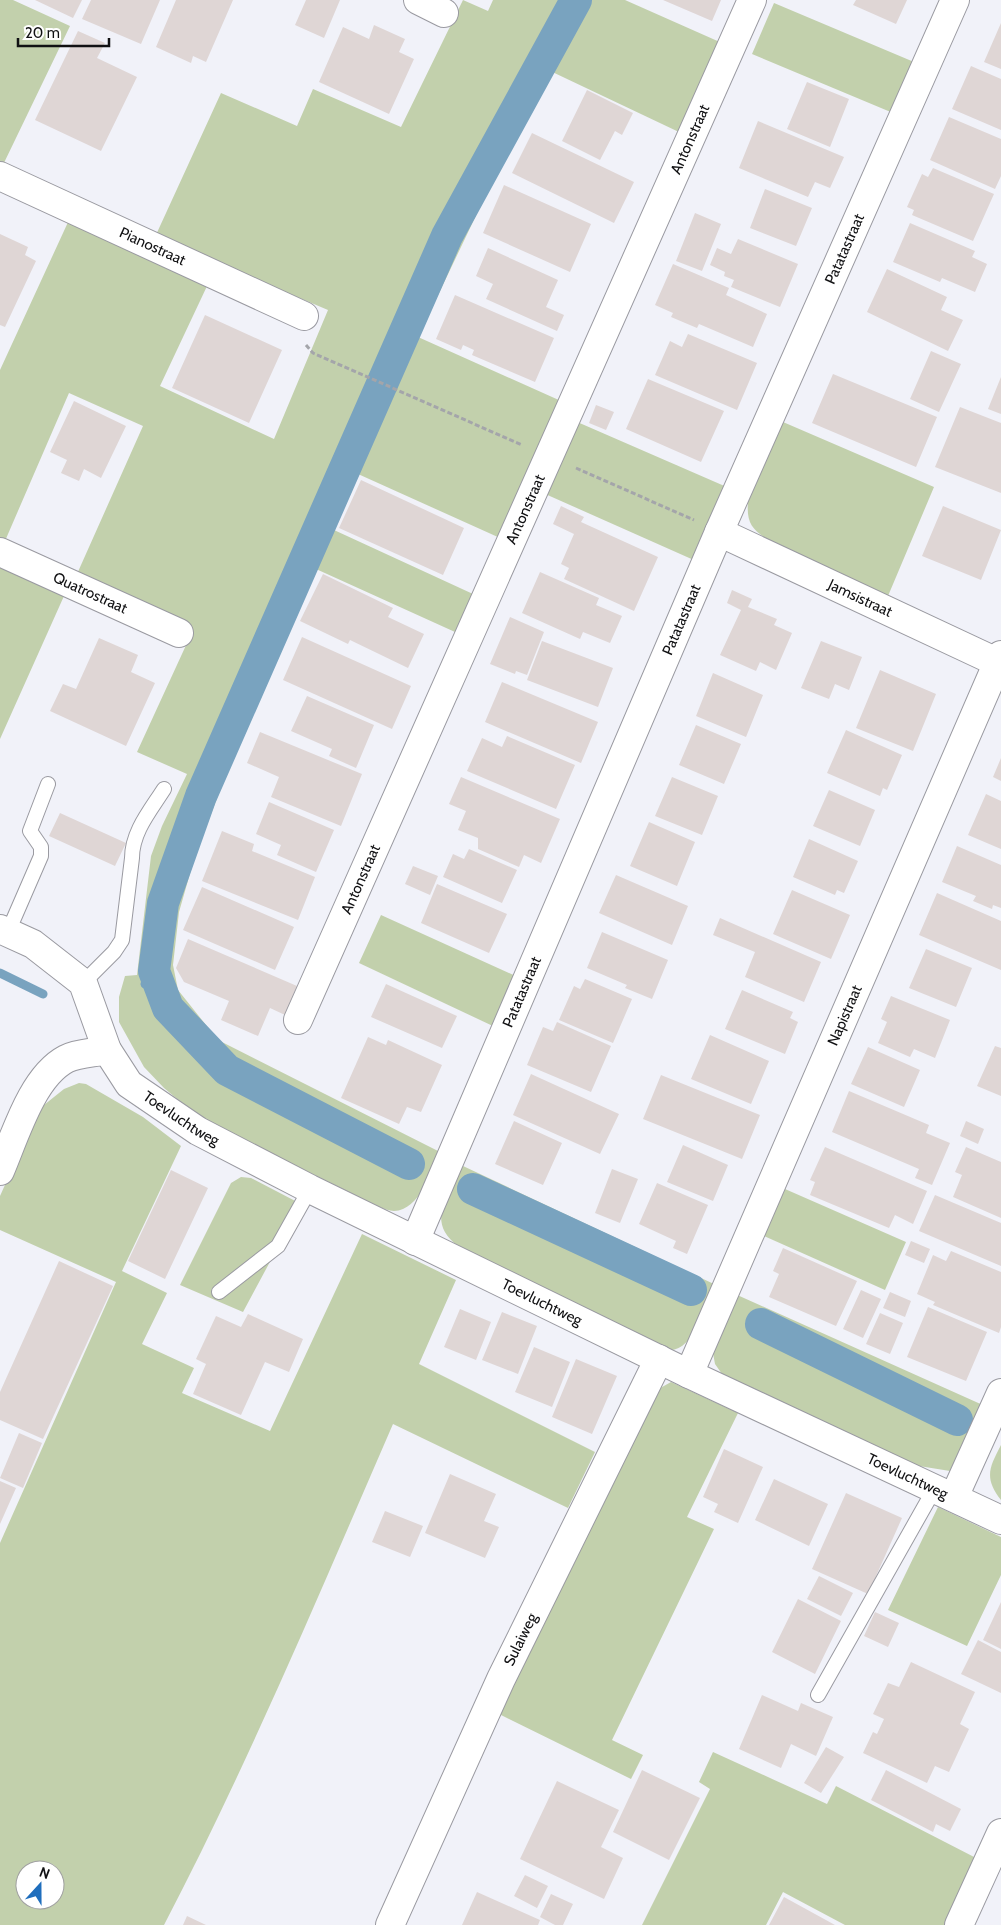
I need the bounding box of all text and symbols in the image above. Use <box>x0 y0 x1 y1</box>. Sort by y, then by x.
scale bar <box>18 15 109 47</box>
text: 20 m <box>25 24 60 42</box>
street label: Antonstraat <box>667 102 713 177</box>
street label: Patatastraat <box>821 211 868 287</box>
street label: Pianostraat <box>117 223 189 269</box>
street label: Antonstraat <box>502 472 549 547</box>
street label: Quatrostraat <box>50 568 130 617</box>
street label: Jamsistraat <box>824 575 895 621</box>
street label: Patatastraat <box>658 582 704 658</box>
street label: Antonstraat <box>337 842 384 917</box>
street label: Patatastraat <box>499 954 545 1030</box>
street label: Napistraat <box>824 982 866 1048</box>
street label: Toevluchtweg <box>140 1087 223 1150</box>
street label: Toevluchtweg <box>499 1275 586 1330</box>
street label: Toevluchtweg <box>864 1450 951 1503</box>
street label: Sulaiweg <box>500 1610 541 1669</box>
north arrow <box>15 1860 65 1910</box>
text: N <box>37 1863 53 1883</box>

